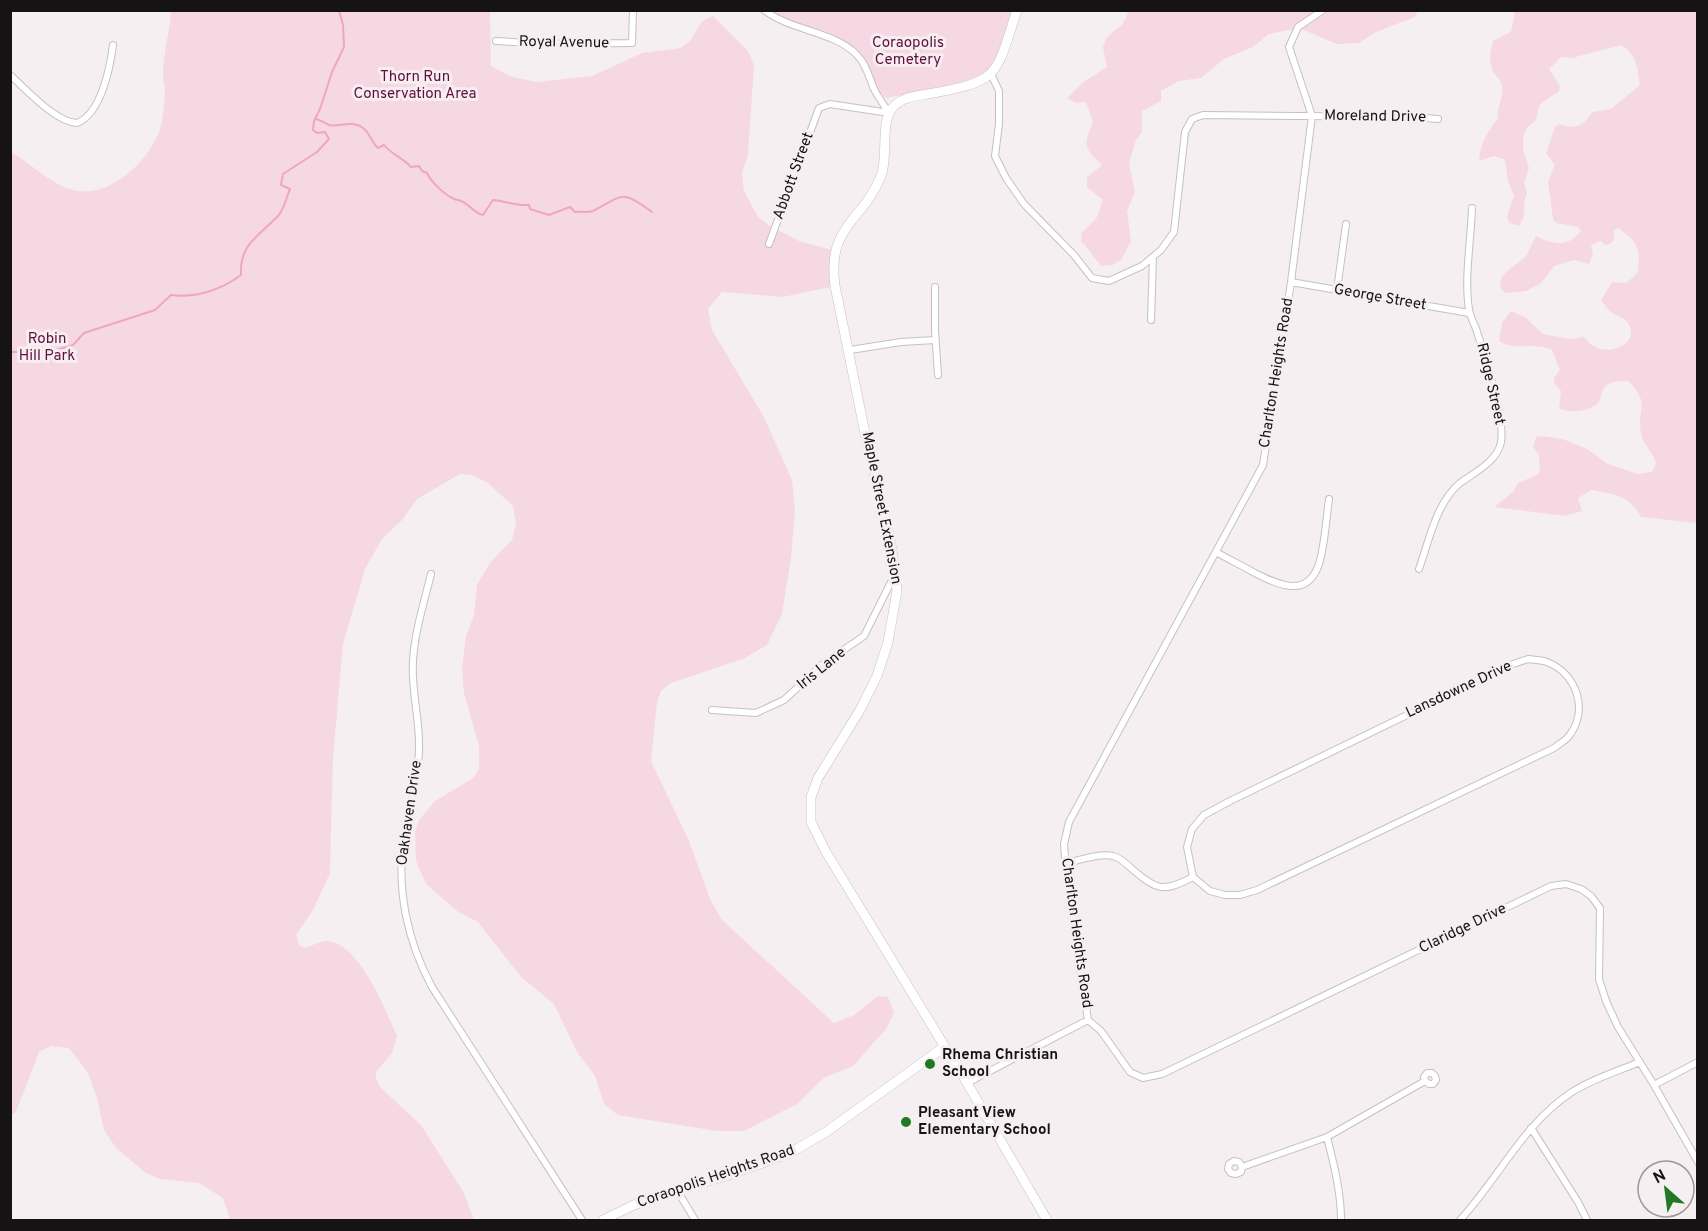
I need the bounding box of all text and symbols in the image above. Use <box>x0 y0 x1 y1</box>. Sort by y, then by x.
street label: Royal Avenue <box>519 33 609 53</box>
park label: Coraopolis Cemetery <box>872 34 944 70</box>
park label: Thorn Run Conservation Area <box>353 68 477 104</box>
street label: Moreland Drive <box>1324 107 1426 127</box>
street label: Abbott Street <box>769 130 819 222</box>
street label: George Street <box>1332 281 1428 315</box>
street label: Charlton Heights Road <box>1256 297 1298 449</box>
park label: Robin Hill Park <box>19 330 75 366</box>
street label: Ridge Street <box>1471 341 1509 427</box>
street label: Maple Street Extension <box>857 430 905 586</box>
street label: Iris Lane <box>794 643 850 695</box>
street label: Lansdowne Drive <box>1403 657 1515 723</box>
street label: Oakhaven Drive <box>393 759 427 867</box>
street label: Charlton Heights Road <box>1056 857 1096 1009</box>
street label: Claridge Drive <box>1416 900 1510 958</box>
place label: Rhema Christian School <box>942 1046 1058 1082</box>
marker: Rhema Christian School <box>923 1057 937 1071</box>
place label: Pleasant View Elementary School <box>918 1104 1051 1140</box>
marker: Pleasant View Elementary School <box>899 1115 913 1129</box>
street label: Coraopolis Heights Road <box>635 1141 797 1213</box>
north arrow <box>1636 1159 1696 1219</box>
text: N <box>1650 1166 1670 1189</box>

